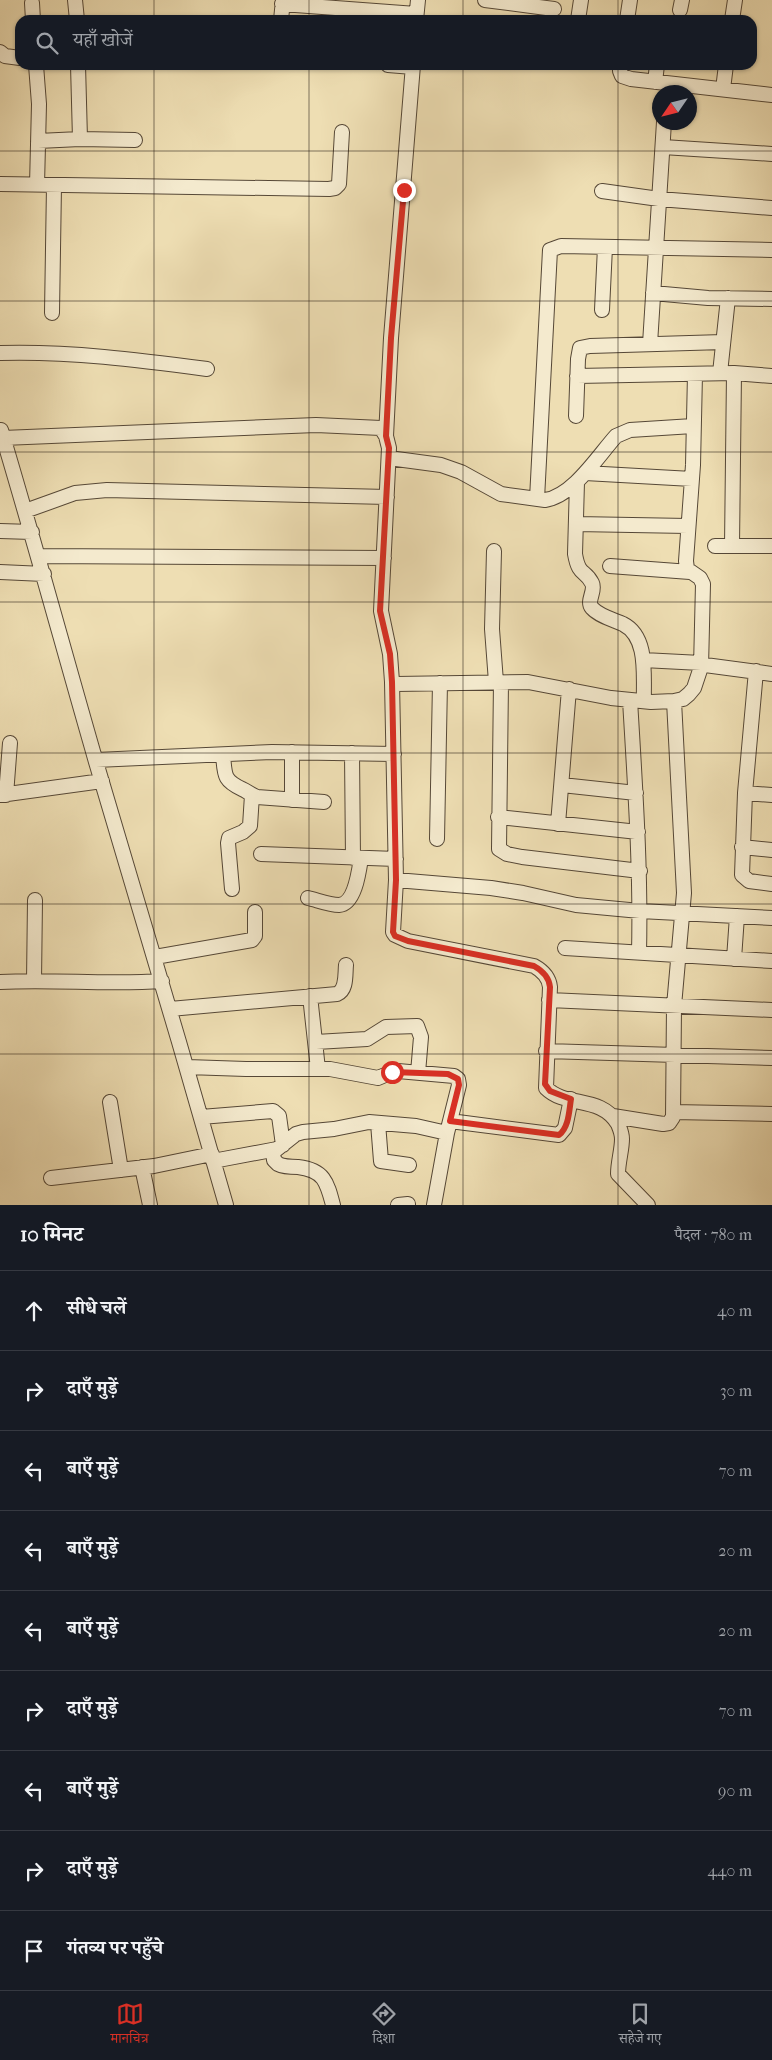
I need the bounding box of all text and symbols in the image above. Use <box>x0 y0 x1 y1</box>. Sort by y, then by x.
search box <box>15 15 757 70</box>
icon: search <box>33 29 61 57</box>
text: यहाँ खोजें <box>73 29 133 51</box>
north arrow <box>652 85 697 130</box>
route end <box>393 179 416 202</box>
route start <box>381 1061 404 1084</box>
text: 10 मिनट <box>20 1222 83 1246</box>
text: पैदल · 780 m <box>674 1225 752 1244</box>
icon: ahead <box>20 1297 48 1325</box>
text: सीधे चलें <box>67 1297 126 1319</box>
text: 40 m <box>717 1301 752 1320</box>
icon: right <box>20 1377 48 1405</box>
text: दाएँ मुड़ें <box>67 1377 118 1399</box>
text: 30 m <box>720 1381 752 1400</box>
icon: left <box>20 1457 48 1485</box>
text: बाएँ मुड़ें <box>67 1457 118 1479</box>
text: 70 m <box>719 1461 752 1480</box>
icon: left <box>20 1537 48 1565</box>
text: बाएँ मुड़ें <box>67 1537 118 1559</box>
text: 20 m <box>718 1541 752 1560</box>
icon: left <box>20 1617 48 1645</box>
text: बाएँ मुड़ें <box>67 1617 118 1639</box>
text: 20 m <box>718 1621 752 1640</box>
icon: right <box>20 1697 48 1725</box>
text: दाएँ मुड़ें <box>67 1697 118 1719</box>
text: 70 m <box>719 1701 752 1720</box>
icon: left <box>20 1777 48 1805</box>
text: बाएँ मुड़ें <box>67 1777 118 1799</box>
text: 90 m <box>718 1781 752 1800</box>
icon: right <box>20 1857 48 1885</box>
text: दाएँ मुड़ें <box>67 1857 118 1879</box>
text: 440 m <box>707 1861 752 1880</box>
icon: arrive <box>20 1937 48 1965</box>
text: गंतव्य पर पहुँचे <box>67 1937 163 1959</box>
tab: मानचित्र <box>111 2000 149 2052</box>
tab: दिशा <box>370 2000 398 2052</box>
tab: सहेजे गए <box>619 2000 661 2052</box>

